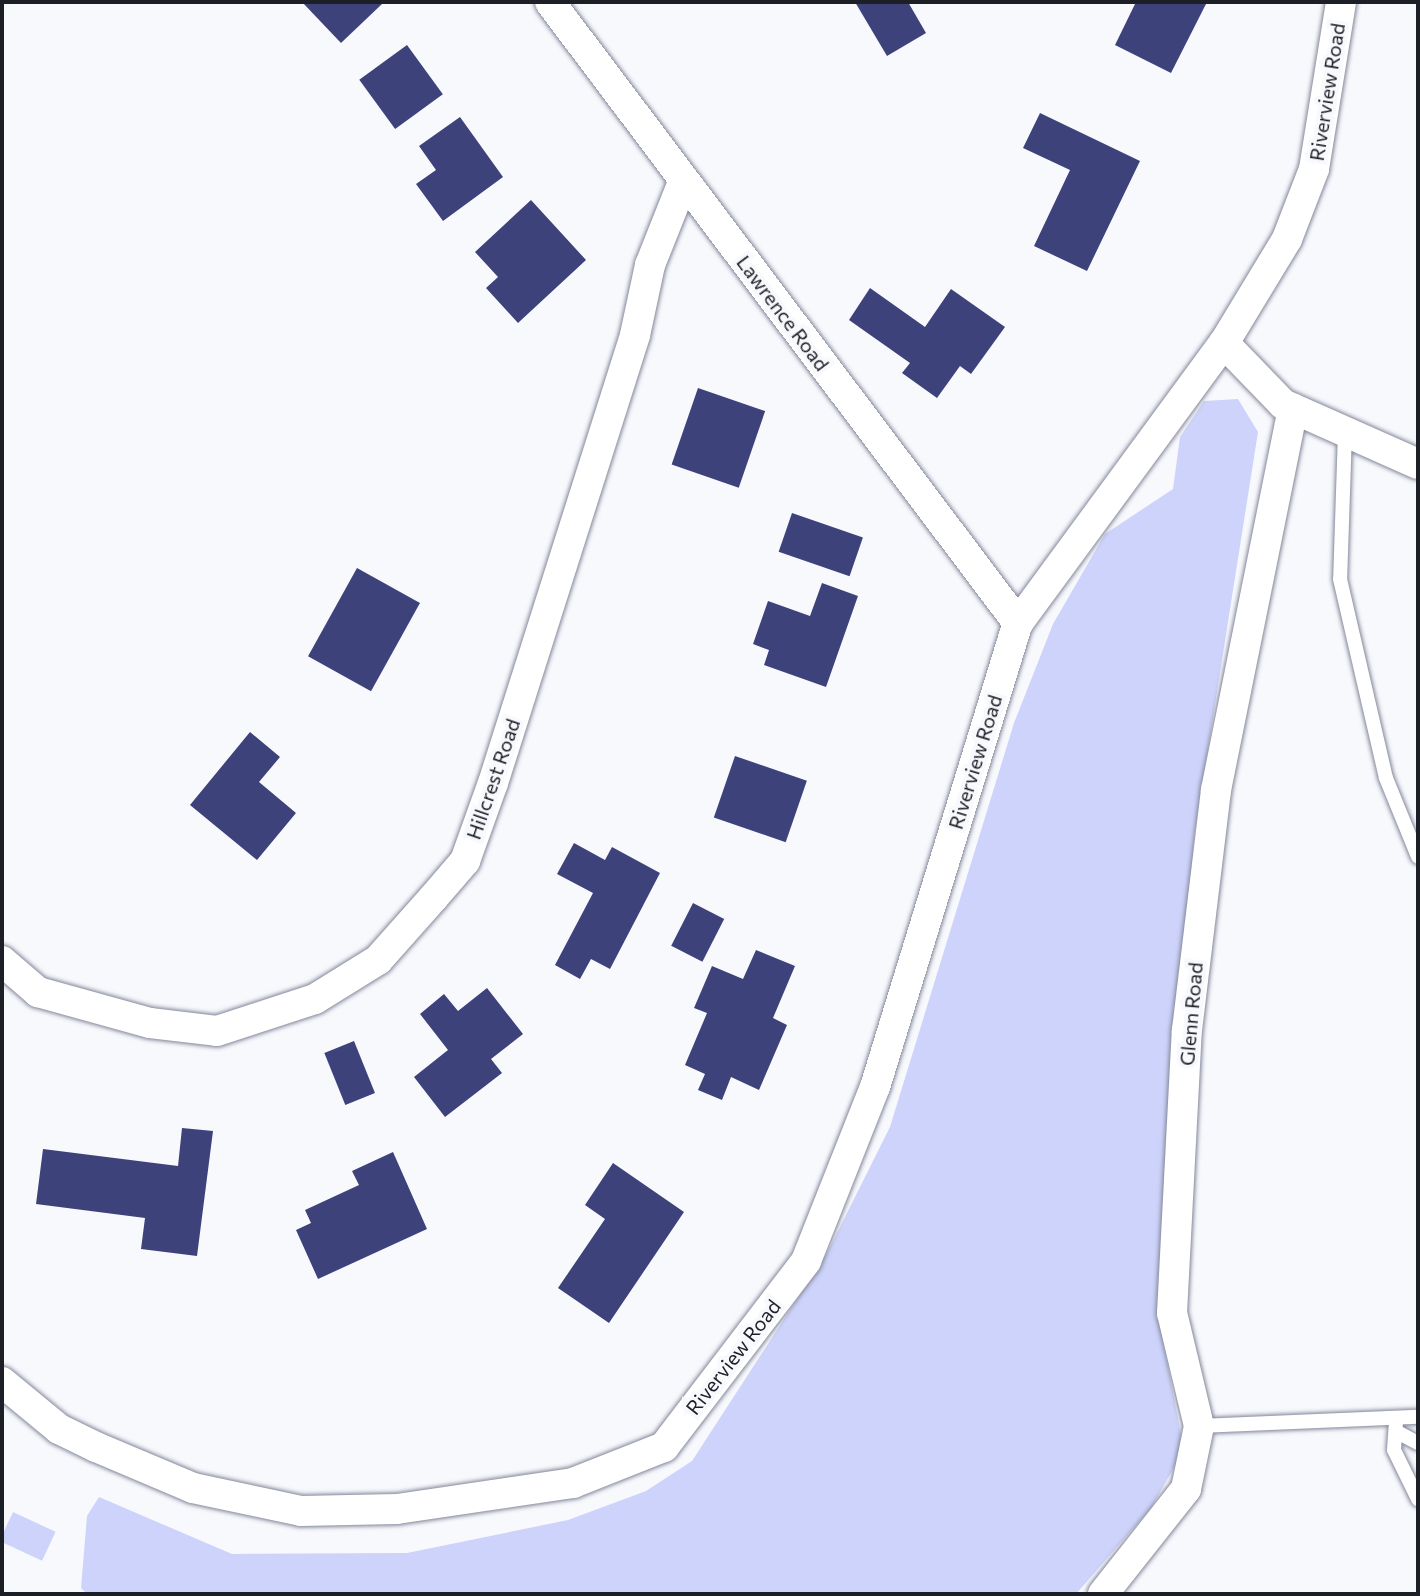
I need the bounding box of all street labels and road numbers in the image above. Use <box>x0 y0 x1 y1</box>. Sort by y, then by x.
street label: Riverview Road <box>1304 21 1350 163</box>
street label: Lawrence Road <box>732 251 834 375</box>
street label: Riverview Road <box>943 692 1007 832</box>
street label: Hillcrest Road <box>461 715 525 843</box>
street label: Glenn Road <box>1175 961 1207 1067</box>
street label: Riverview Road <box>681 1295 785 1419</box>

